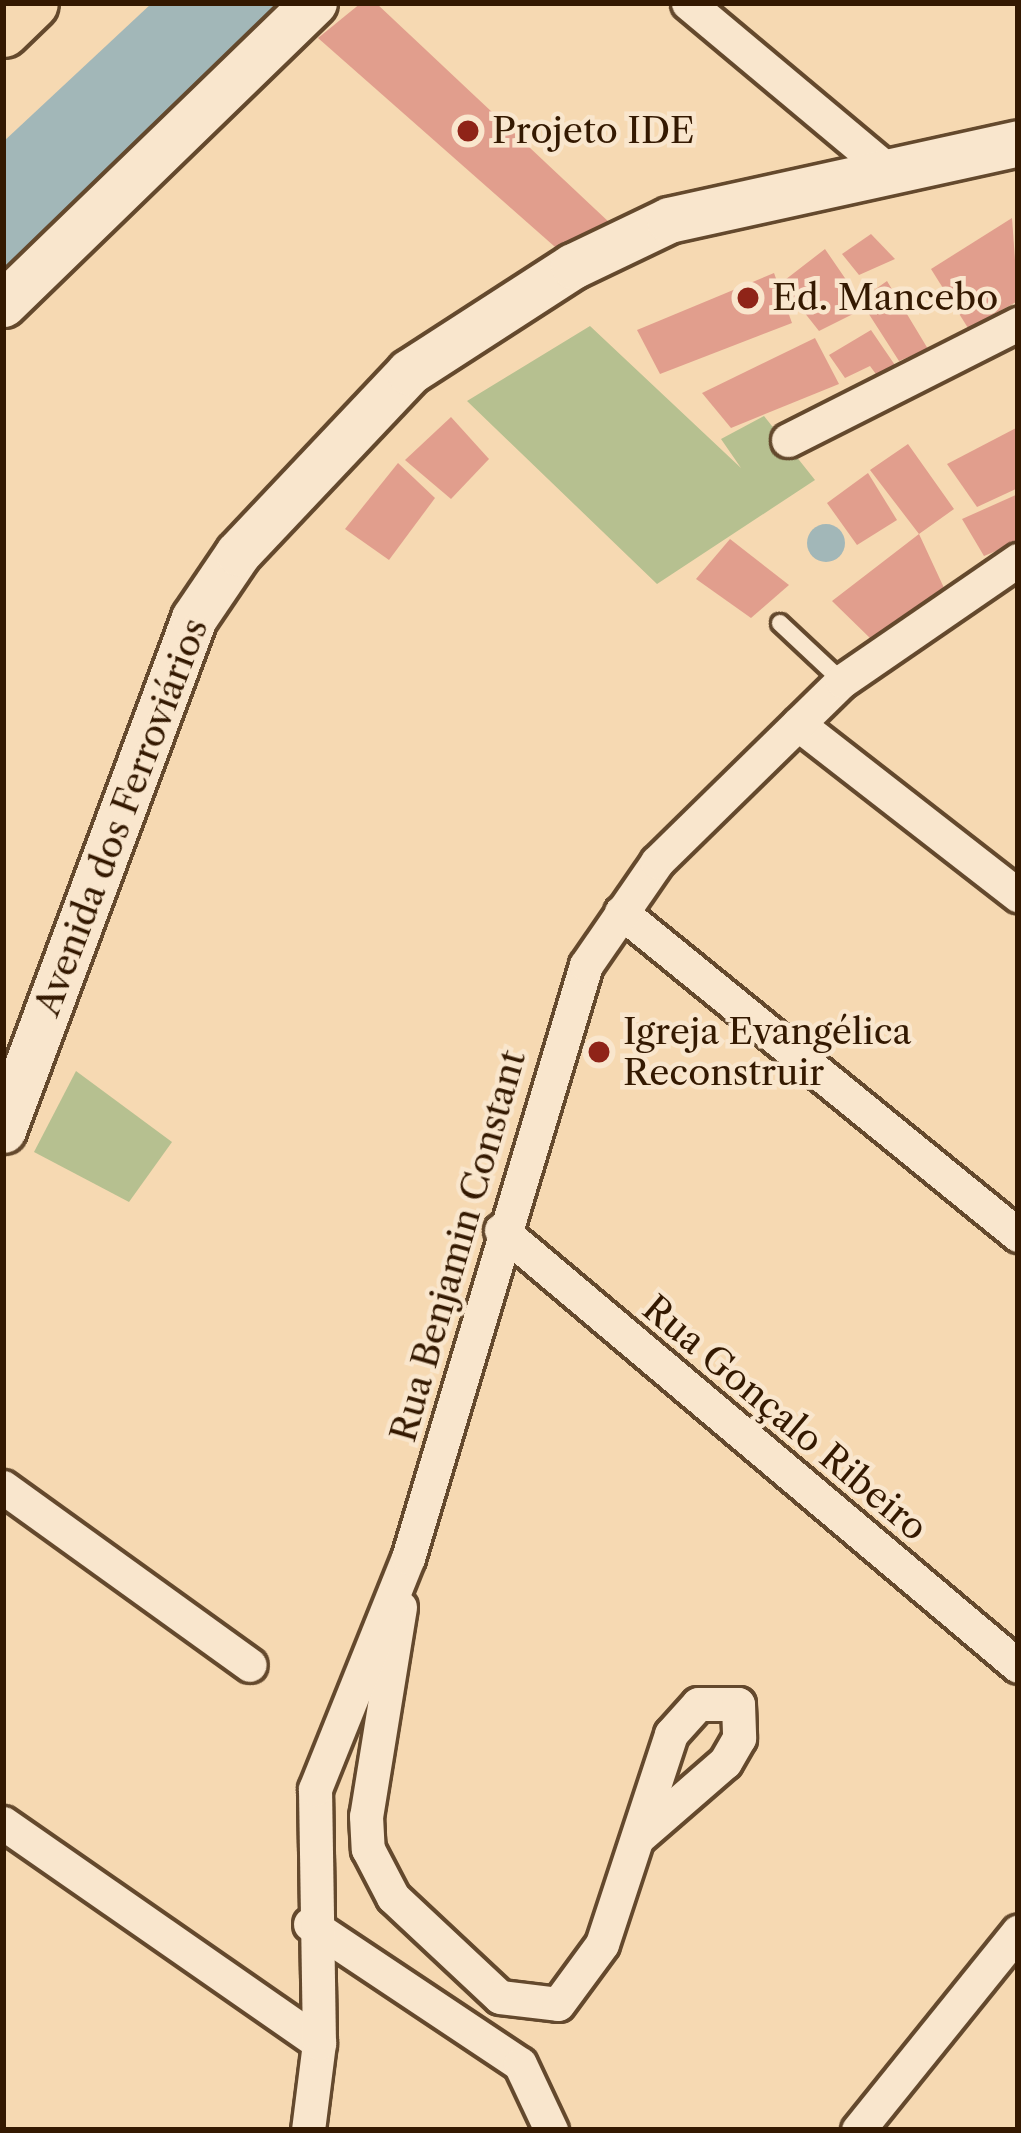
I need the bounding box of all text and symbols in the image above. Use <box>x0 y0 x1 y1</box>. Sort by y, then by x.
place label: Projeto IDE <box>492 109 694 153</box>
marker: Projeto IDE <box>455 118 481 144</box>
place label: Ed. Mancebo <box>772 276 998 320</box>
marker: Ed. Mancebo <box>735 285 761 311</box>
street label: Avenida dos Ferroviários <box>25 612 217 1022</box>
place label: Igreja Evangélica Reconstruir <box>623 1009 912 1094</box>
marker: Igreja Evangélica Reconstruir <box>586 1039 612 1065</box>
street label: Rua Benjamin Constant <box>381 1045 535 1447</box>
street label: Rua Gonçalo Ribeiro <box>634 1286 936 1550</box>

